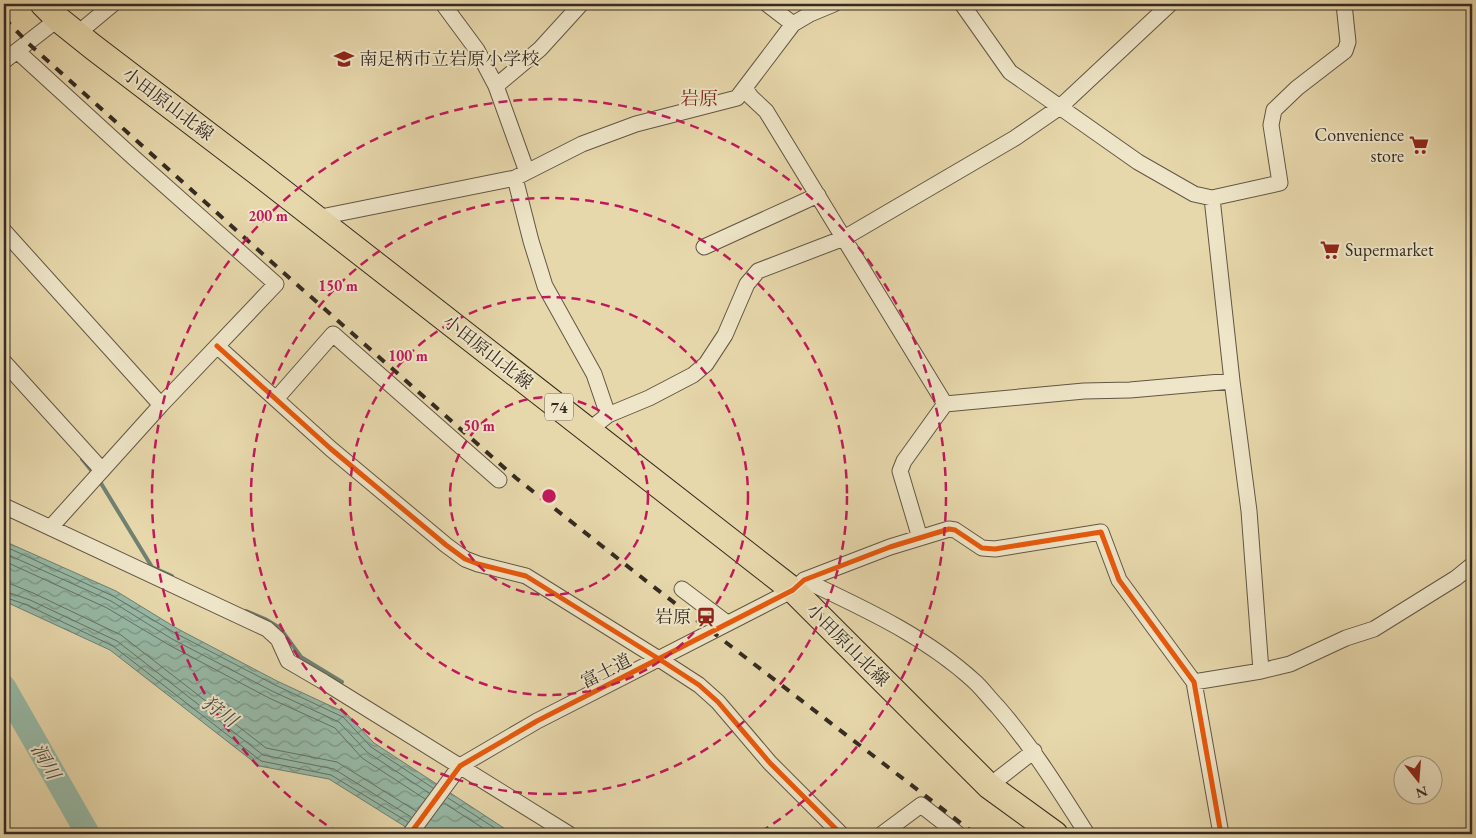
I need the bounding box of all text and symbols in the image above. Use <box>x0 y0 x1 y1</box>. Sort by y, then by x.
place label: 南足柄市立岩原小学校 <box>359 47 539 70</box>
school or university icon: 南足柄市立岩原小学校 <box>333 48 355 70</box>
street label: 小田原山北線 <box>118 62 218 145</box>
district label: 岩原 <box>680 86 718 111</box>
place label: Convenience store <box>1314 123 1404 167</box>
supermarket icon: Convenience store <box>1408 134 1430 156</box>
text: 200 m <box>248 206 288 225</box>
place label: Supermarket <box>1345 238 1434 261</box>
supermarket icon: Supermarket <box>1319 239 1341 261</box>
text: 150 m <box>318 276 358 295</box>
street label: 小田原山北線 <box>439 309 538 394</box>
text: 100 m <box>388 346 428 365</box>
road number: 74 <box>545 394 573 421</box>
text: 50 m <box>463 416 495 435</box>
centre of rings <box>540 487 558 505</box>
street label: 小田原山北線 <box>802 598 895 691</box>
place label: 岩原 <box>655 605 691 628</box>
station icon: 岩原 <box>695 606 717 628</box>
street label: 富士道 <box>576 648 635 693</box>
water label: 狩川 <box>197 690 244 734</box>
water label: 洞川 <box>25 739 67 786</box>
north arrow <box>1394 756 1444 806</box>
text: N <box>1413 782 1430 803</box>

